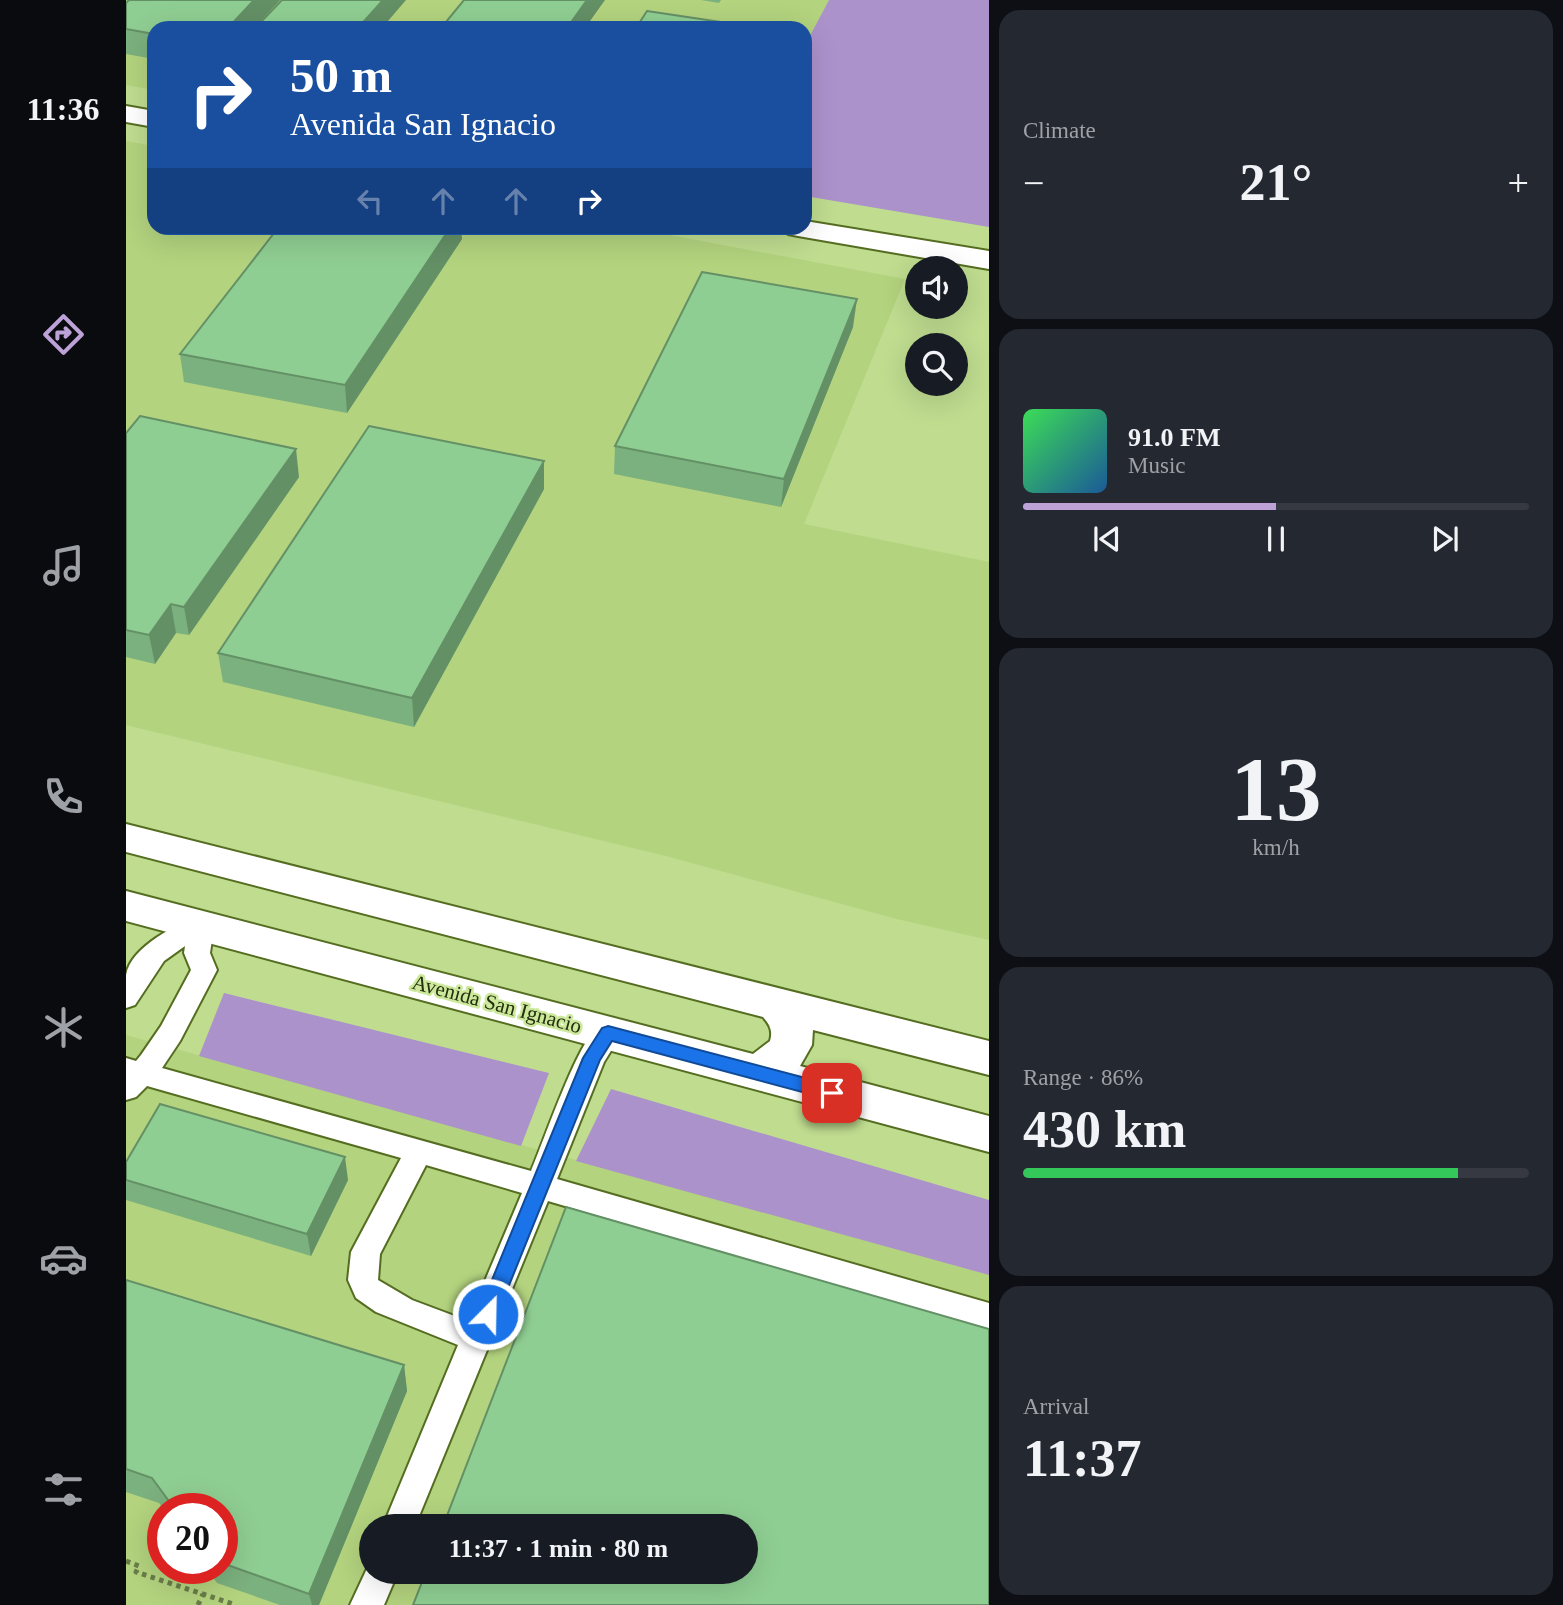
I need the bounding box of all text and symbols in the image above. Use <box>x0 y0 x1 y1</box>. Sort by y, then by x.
text: 50 m <box>290 48 392 103</box>
icon: right <box>175 49 266 140</box>
text: 11:36 <box>27 91 99 127</box>
text: Avenida San Ignacio <box>290 106 556 142</box>
text: Climate <box>1023 118 1096 143</box>
text: 21° <box>1240 154 1312 211</box>
text: − <box>1023 162 1044 204</box>
text: + <box>1508 162 1529 204</box>
icon: left <box>351 182 389 220</box>
icon: ahead <box>424 182 462 220</box>
icon: ahead <box>497 182 535 220</box>
icon: right <box>570 182 608 220</box>
map controls <box>905 256 968 396</box>
button: sound <box>905 256 968 319</box>
icon: directions <box>39 310 88 359</box>
button: search <box>905 333 968 396</box>
text: 91.0 FM <box>1128 423 1220 452</box>
text: Music <box>1128 453 1186 478</box>
icon: previous <box>1088 520 1126 558</box>
icon: pause <box>1257 520 1295 558</box>
icon: next <box>1426 520 1464 558</box>
icon: music <box>39 541 88 590</box>
text: 13 <box>1231 739 1322 840</box>
icon: phone <box>39 772 88 821</box>
text: km/h <box>1252 835 1300 860</box>
street label: Avenida San Ignacio <box>410 970 584 1038</box>
icon: climate <box>39 1003 88 1052</box>
pin <box>802 1063 862 1123</box>
text: Range · 86% <box>1023 1065 1143 1090</box>
icon: arrive <box>813 1074 851 1112</box>
text: 430 km <box>1023 1101 1186 1158</box>
icon: car <box>39 1234 88 1283</box>
position arrow <box>451 1277 525 1351</box>
text: Arrival <box>1023 1394 1089 1419</box>
text: 11:37 <box>1023 1430 1141 1487</box>
icon: filters <box>39 1465 88 1514</box>
speed limit sign: 20 <box>147 1493 238 1584</box>
text: 11:37 · 1 min · 80 m <box>449 1534 668 1563</box>

